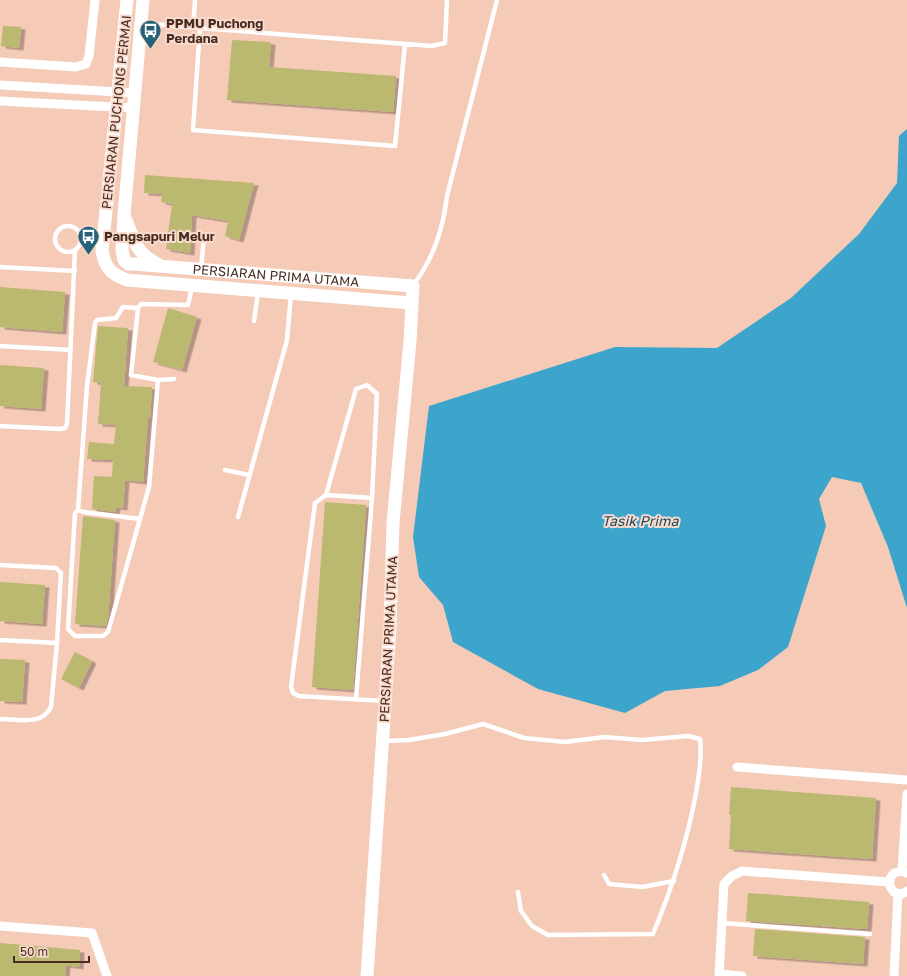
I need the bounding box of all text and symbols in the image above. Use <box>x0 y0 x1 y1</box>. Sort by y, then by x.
street label: PERSIARAN PUCHONG PERMAI <box>98 14 134 210</box>
place label: PPMU Puchong Perdana <box>166 15 263 46</box>
bus stop icon: PPMU Puchong Perdana <box>137 17 163 50</box>
bus stop icon: Pangsapuri Melur <box>76 223 102 256</box>
place label: Pangsapuri Melur <box>104 228 215 244</box>
street label: PERSIARAN PRIMA UTAMA <box>192 261 360 290</box>
water label: Tasik Prima <box>602 512 679 529</box>
street label: PERSIARAN PRIMA UTAMA <box>376 555 400 723</box>
scale bar <box>14 938 89 964</box>
text: 50 m <box>20 944 48 959</box>

